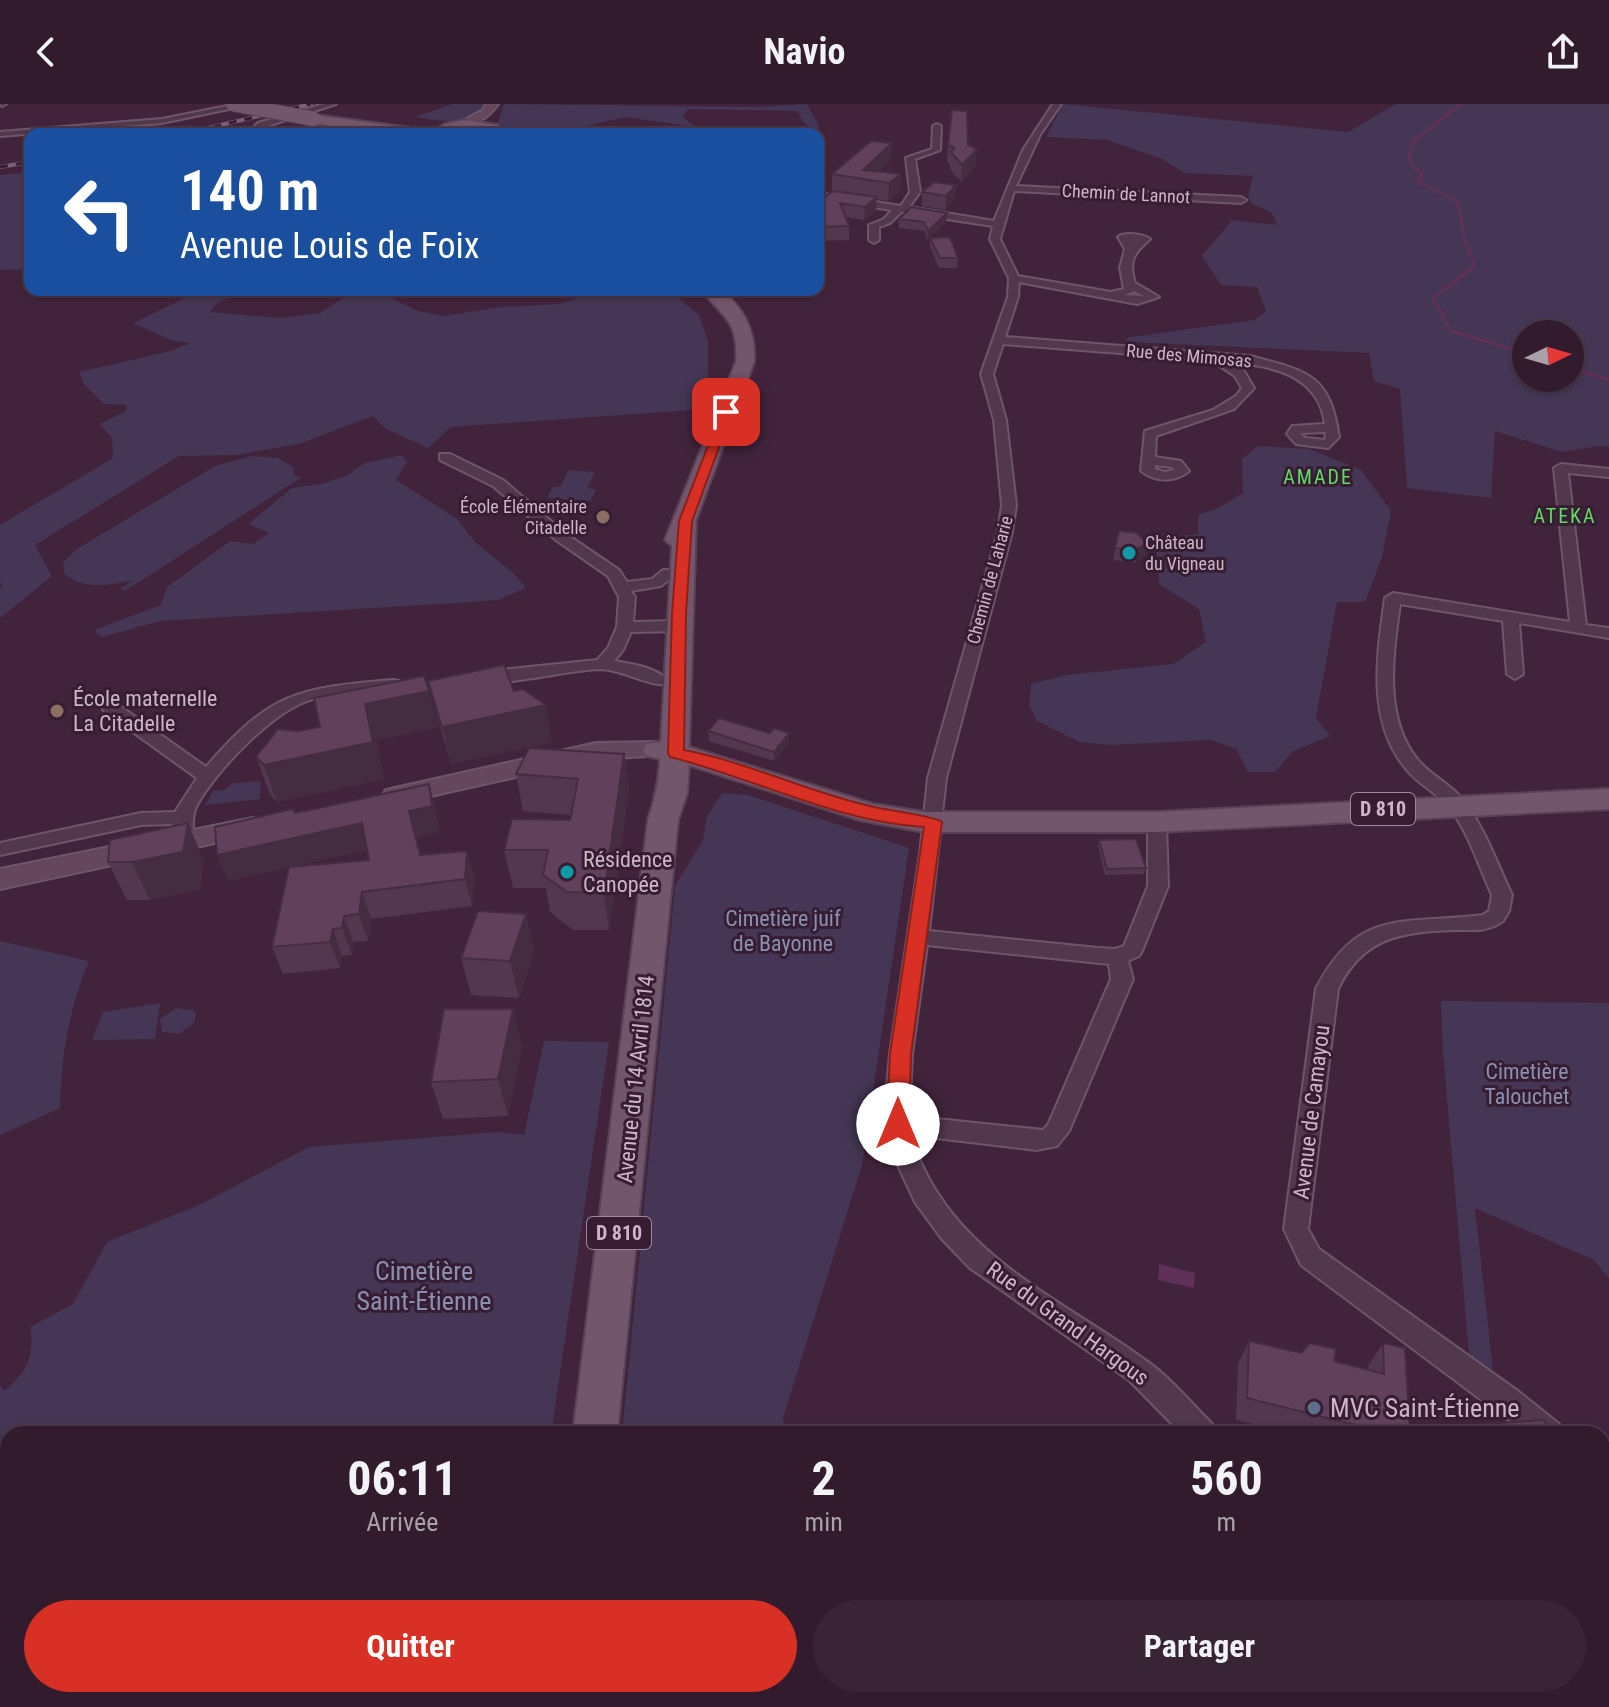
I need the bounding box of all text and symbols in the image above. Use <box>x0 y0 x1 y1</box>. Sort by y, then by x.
icon: back <box>24 30 68 74</box>
icon: share <box>1541 30 1585 74</box>
text: Navio <box>764 31 845 73</box>
text: 140 m <box>180 158 319 224</box>
icon: left <box>48 160 152 264</box>
street label: Chemin de Lannot <box>1061 180 1191 207</box>
text: Avenue Louis de Foix <box>180 225 480 267</box>
north arrow <box>1512 320 1584 392</box>
map controls <box>1512 320 1584 392</box>
street label: Rue des Mimosas <box>1125 340 1253 371</box>
pin <box>692 378 760 446</box>
icon: arrive <box>704 390 748 434</box>
district label: AMADE <box>1283 465 1353 489</box>
place label: École Élémentaire Citadelle <box>460 496 587 538</box>
district label: ATEKA <box>1533 504 1597 528</box>
marker: École Élémentaire Citadelle <box>594 508 612 526</box>
street label: Chemin de Laharie <box>962 513 1017 646</box>
place label: Château du Vigneau <box>1145 532 1224 574</box>
marker: Château du Vigneau <box>1120 544 1138 562</box>
place label: École maternelle La Citadelle <box>73 686 217 736</box>
marker: École maternelle La Citadelle <box>48 702 66 720</box>
road number: D 810 <box>1351 793 1415 825</box>
place label: Résidence Canopée <box>583 847 672 897</box>
marker: Résidence Canopée <box>558 863 576 881</box>
park label: Cimetière juif de Bayonne <box>725 906 841 956</box>
street label: Avenue du 14 Avril 1814 <box>612 974 659 1184</box>
street label: Avenue de Camayou <box>1288 1024 1335 1201</box>
park label: Cimetière Talouchet <box>1484 1059 1570 1109</box>
position arrow <box>856 1082 940 1166</box>
road number: D 810 <box>587 1217 651 1249</box>
park label: Cimetière Saint-Étienne <box>357 1256 491 1316</box>
street label: Rue du Grand Hargous <box>982 1256 1154 1391</box>
place label: MVC Saint-Étienne <box>1330 1393 1520 1423</box>
marker: MVC Saint-Étienne <box>1305 1399 1323 1417</box>
text: 06:11 <box>347 1450 457 1507</box>
text: 2 <box>812 1450 836 1507</box>
text: 560 <box>1190 1450 1263 1507</box>
text: Arrivée <box>366 1507 438 1537</box>
text: min <box>805 1507 843 1537</box>
text: m <box>1217 1507 1236 1537</box>
button: Quitter <box>24 1600 797 1692</box>
button: Partager <box>813 1600 1586 1692</box>

